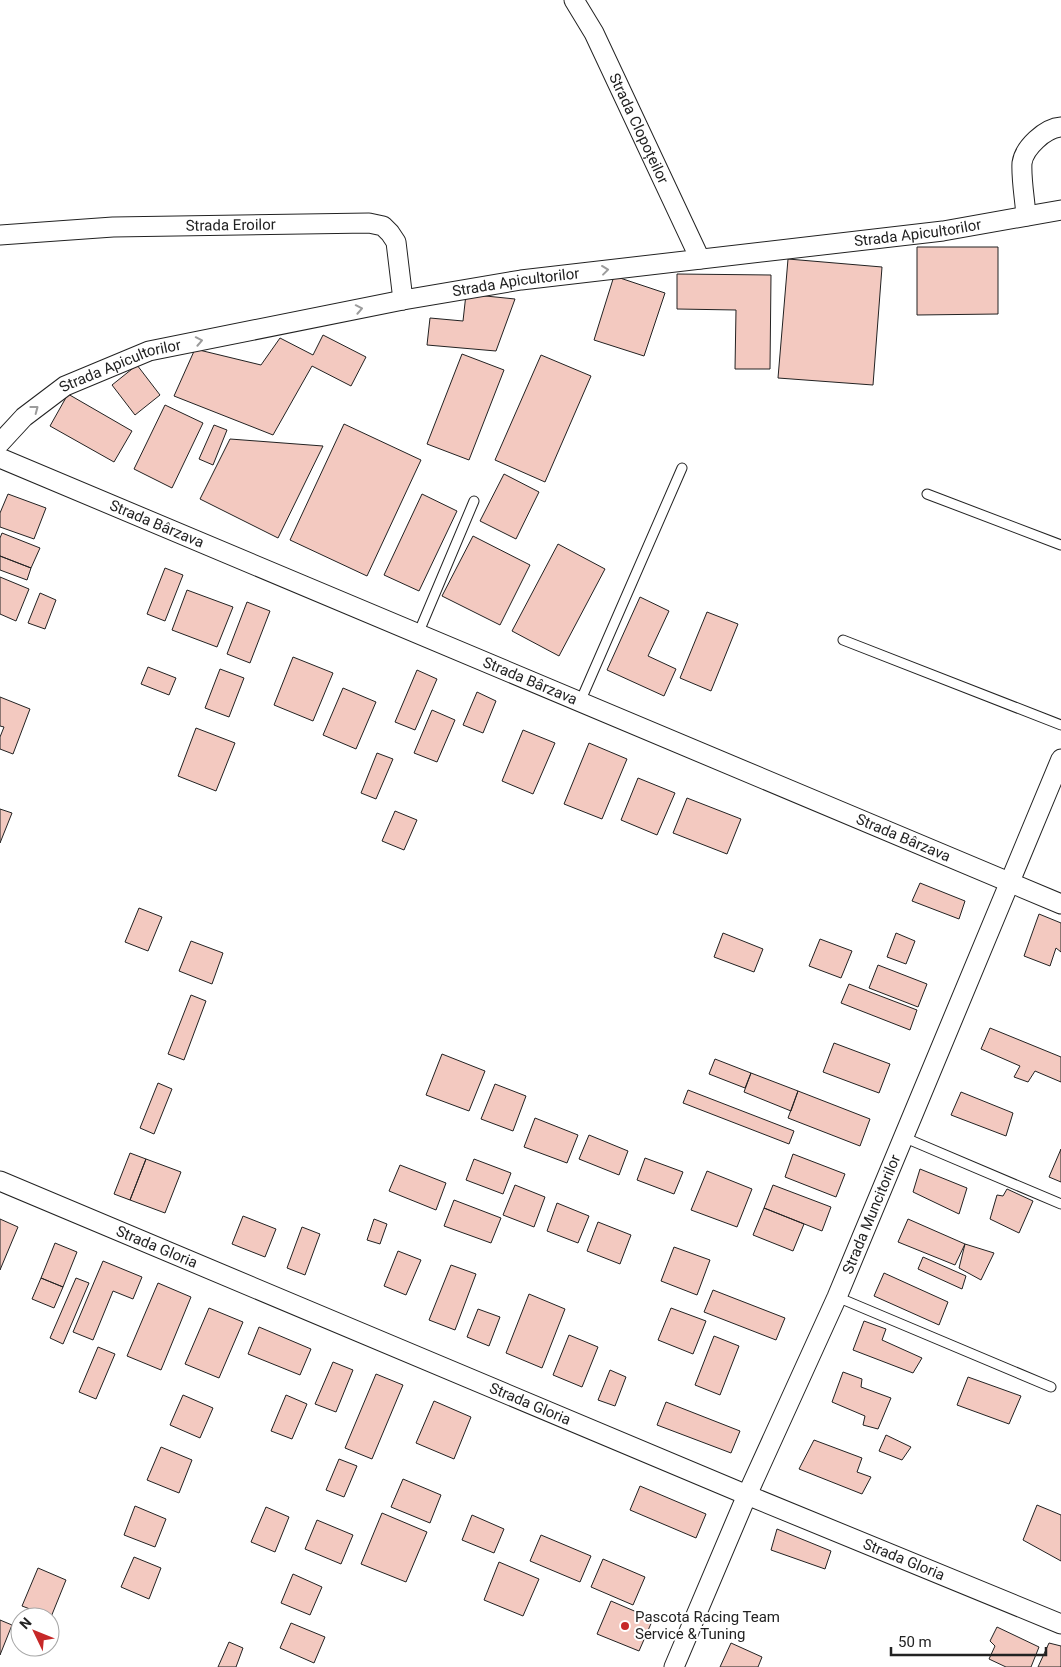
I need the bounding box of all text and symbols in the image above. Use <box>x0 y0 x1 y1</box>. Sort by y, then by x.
street label: Strada Clopoțeilor <box>605 70 672 187</box>
street label: Strada Eroilor <box>185 215 276 235</box>
street label: Strada Apicultorilor <box>853 215 983 250</box>
street label: Strada Apicultorilor <box>451 264 580 301</box>
one-way arrow <box>602 265 610 276</box>
one-way arrow <box>354 304 363 315</box>
street label: Strada Apicultorilor <box>56 336 182 396</box>
one-way arrow <box>195 336 204 347</box>
one-way arrow <box>29 406 38 414</box>
street label: Strada Bârzava <box>107 496 207 552</box>
street label: Strada Bârzava <box>480 653 580 709</box>
street label: Strada Bârzava <box>854 810 953 866</box>
street label: Strada Muncitorilor <box>839 1152 904 1277</box>
street label: Strada Gloria <box>113 1222 200 1272</box>
street label: Strada Gloria <box>487 1379 573 1429</box>
street label: Strada Gloria <box>861 1535 947 1584</box>
north arrow <box>10 1607 60 1657</box>
place label: Pascota Racing Team Service & Tuning <box>635 1608 780 1643</box>
text: N <box>16 1614 35 1632</box>
marker: Pascota Racing Team Service & Tuning <box>619 1620 631 1632</box>
scale bar <box>891 1624 1046 1656</box>
text: 50 m <box>898 1633 932 1651</box>

